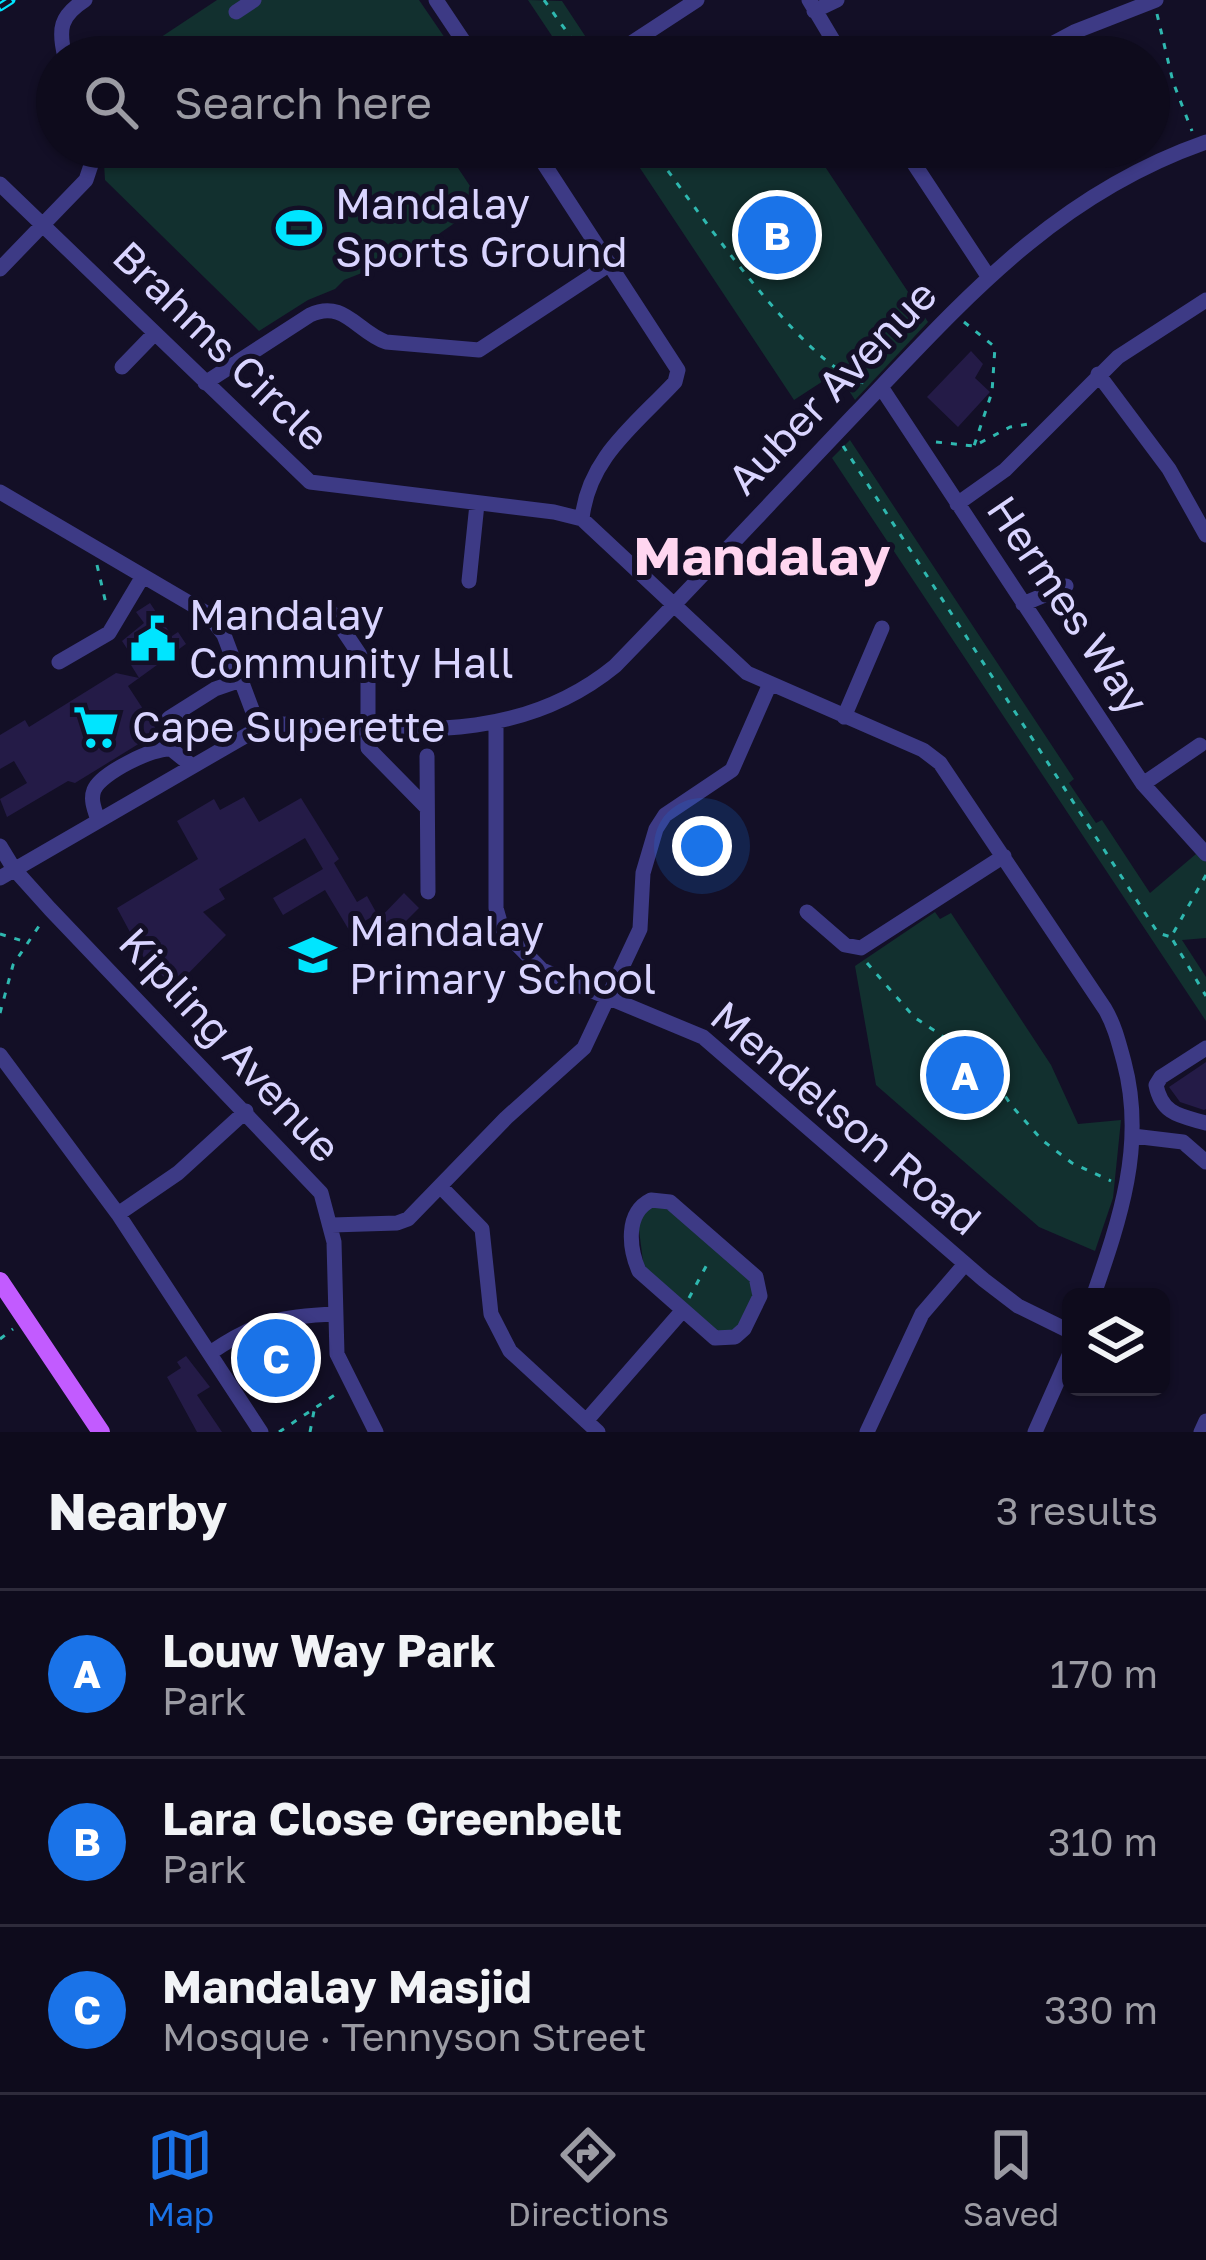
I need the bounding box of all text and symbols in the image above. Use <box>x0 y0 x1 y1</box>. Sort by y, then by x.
search box <box>36 36 1170 168</box>
icon: search <box>78 69 144 135</box>
text: Search here <box>174 75 432 129</box>
place label: Mandalay Sports Ground <box>335 178 628 276</box>
pin: B <box>738 190 816 280</box>
sports icon: Mandalay Sports Ground <box>274 203 324 253</box>
street label: Brahms Circle <box>104 230 340 460</box>
street label: Auber Avenue <box>717 269 946 504</box>
street label: Hermes Way <box>978 486 1160 723</box>
district label: Mandalay <box>633 522 891 587</box>
place label: Mandalay Community Hall <box>189 589 514 687</box>
public building icon: Mandalay Community Hall <box>128 614 178 664</box>
place label: Cape Superette <box>132 701 445 751</box>
supermarket icon: Cape Superette <box>71 702 121 752</box>
your location <box>672 816 732 876</box>
place label: Mandalay Primary School <box>349 905 656 1003</box>
street label: Kipling Avenue <box>110 917 352 1172</box>
school or university icon: Mandalay Primary School <box>288 930 338 980</box>
street label: Mendelson Road <box>702 990 992 1245</box>
pin: A <box>926 1030 1004 1120</box>
map controls <box>1062 1288 1170 1396</box>
button: layers <box>1062 1288 1170 1396</box>
pin: C <box>237 1313 315 1403</box>
text: Nearby <box>48 1480 227 1541</box>
text: 3 results <box>996 1487 1158 1534</box>
text: Louw Way Park <box>162 1623 496 1677</box>
text: A <box>73 1650 101 1697</box>
text: 170 m <box>1050 1650 1158 1697</box>
text: Park <box>162 1677 246 1724</box>
text: Lara Close Greenbelt <box>162 1791 622 1845</box>
text: B <box>73 1818 101 1865</box>
text: 310 m <box>1048 1818 1158 1865</box>
text: Park <box>162 1845 246 1892</box>
text: Mandalay Masjid <box>162 1959 532 2013</box>
text: C <box>73 1986 101 2033</box>
text: 330 m <box>1044 1986 1158 2033</box>
text: Mosque · Tennyson Street <box>162 2013 647 2060</box>
tab: Map <box>147 2122 214 2233</box>
tab: Directions <box>508 2122 669 2233</box>
tab: Saved <box>963 2122 1059 2233</box>

